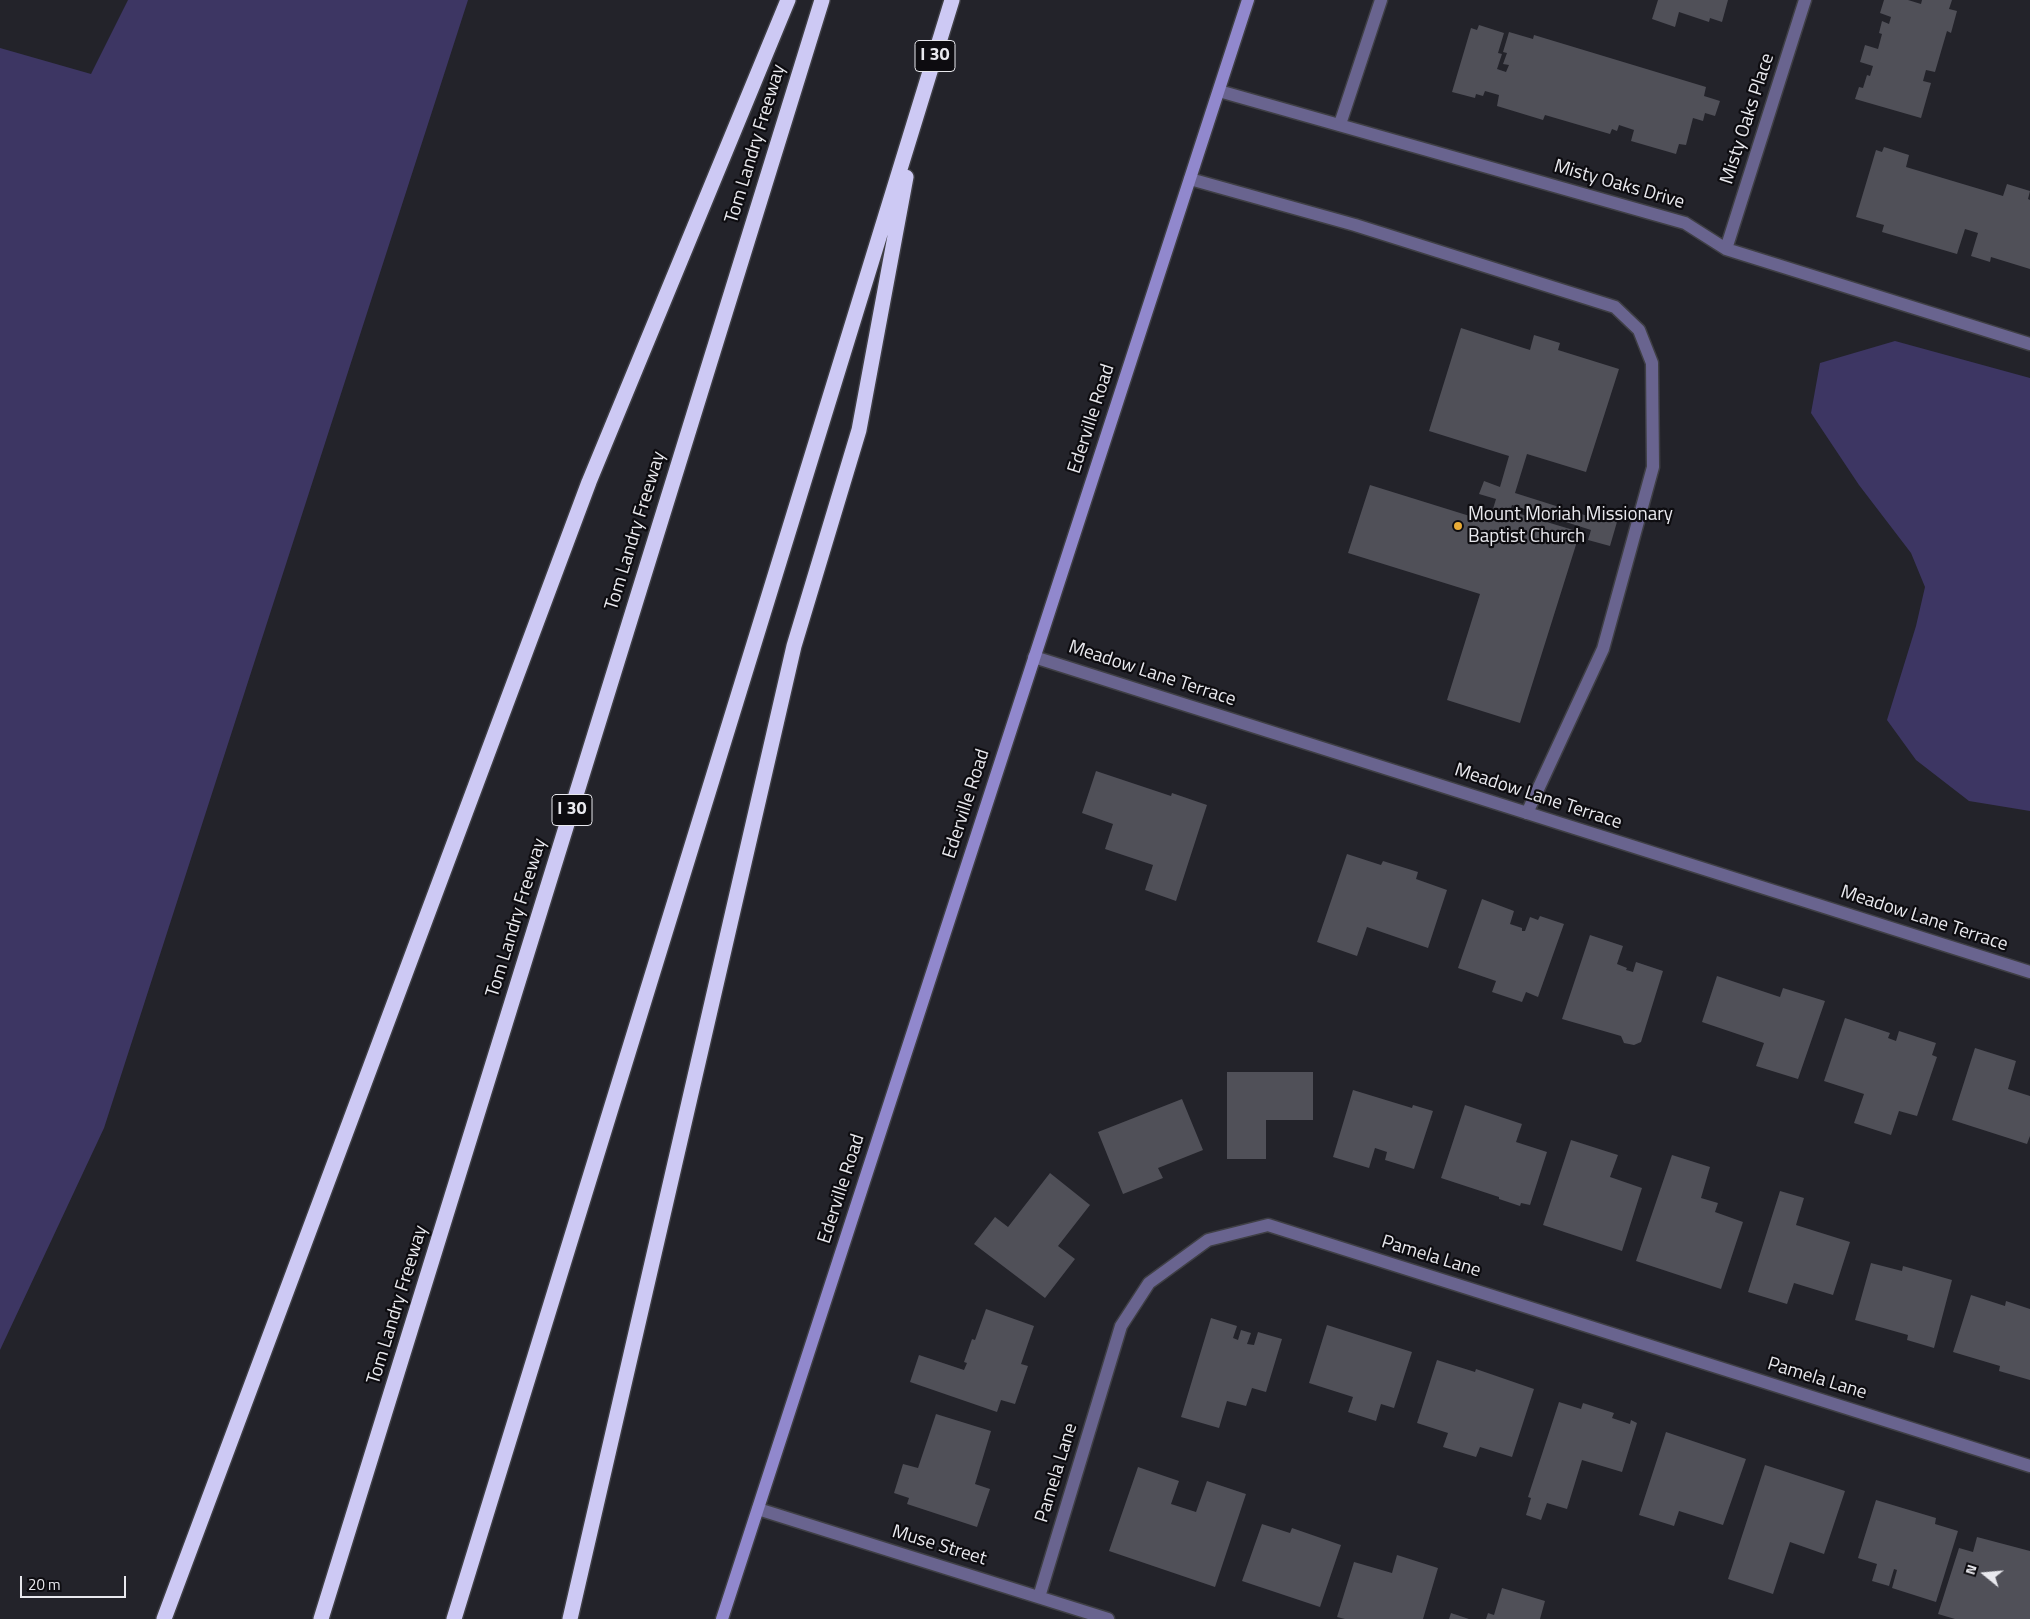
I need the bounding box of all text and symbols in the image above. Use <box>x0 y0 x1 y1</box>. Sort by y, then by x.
road number: I 30 <box>915 40 955 72</box>
street label: Misty Oaks Place <box>1716 51 1780 187</box>
street label: Tom Landry Freeway <box>721 62 791 226</box>
street label: Misty Oaks Drive <box>1551 155 1687 215</box>
street label: Ederville Road <box>1064 361 1120 477</box>
street label: Tom Landry Freeway <box>601 449 671 613</box>
place label: Mount Moriah Missionary Baptist Church <box>1468 504 1673 548</box>
marker: Mount Moriah Missionary Baptist Church <box>1452 520 1464 532</box>
street label: Meadow Lane Terrace <box>1065 636 1239 712</box>
street label: Ederville Road <box>939 746 995 862</box>
street label: Meadow Lane Terrace <box>1451 759 1625 835</box>
road number: I 30 <box>552 794 592 826</box>
street label: Tom Landry Freeway <box>482 836 552 1000</box>
street label: Meadow Lane Terrace <box>1837 881 2011 957</box>
street label: Ederville Road <box>814 1131 870 1247</box>
street label: Tom Landry Freeway <box>363 1223 433 1387</box>
street label: Pamela Lane <box>1379 1231 1483 1283</box>
street label: Pamela Lane <box>1765 1353 1869 1405</box>
street label: Pamela Lane <box>1031 1421 1083 1525</box>
street label: Muse Street <box>889 1521 989 1571</box>
north arrow <box>1960 1549 2010 1599</box>
text: N <box>1959 1562 1982 1577</box>
scale bar <box>22 1566 129 1598</box>
text: 20 m <box>28 1573 61 1596</box>

